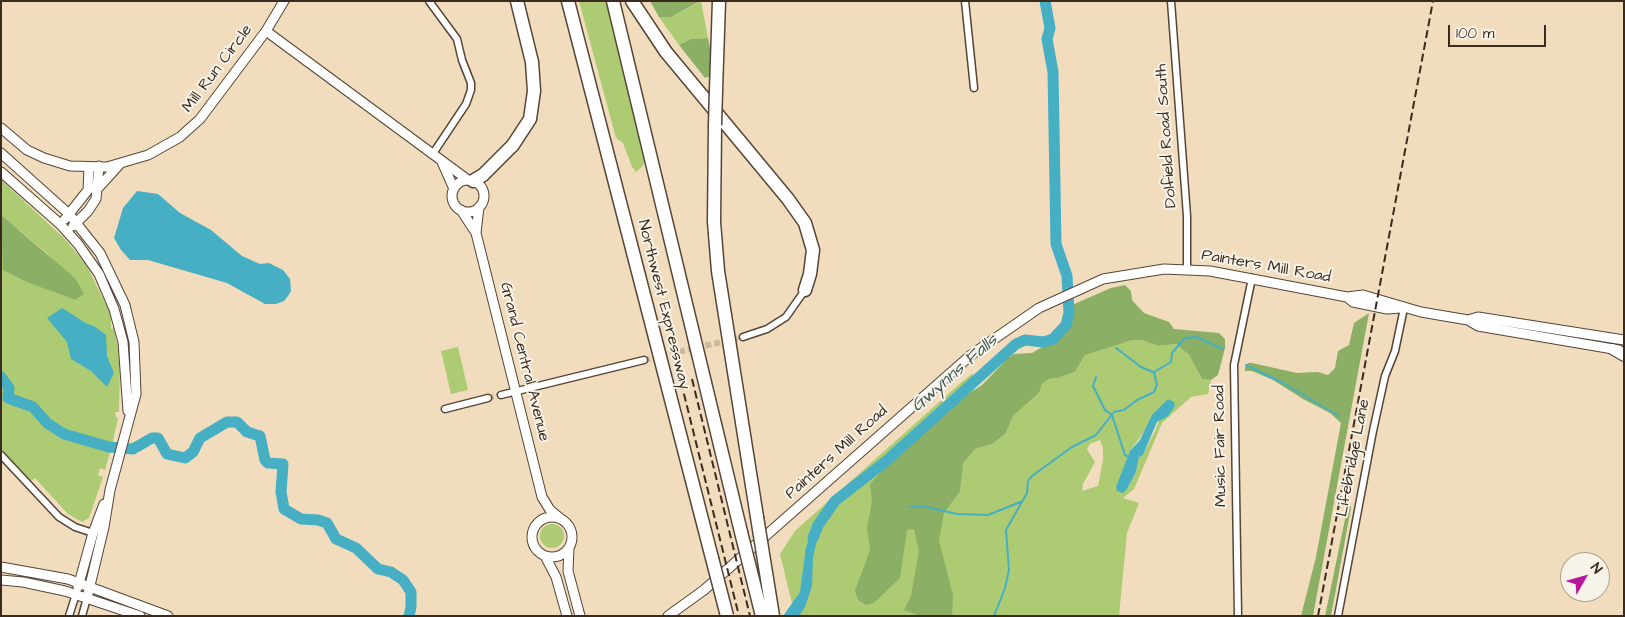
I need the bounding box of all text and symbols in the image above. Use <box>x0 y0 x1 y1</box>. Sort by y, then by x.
scale bar <box>1450 15 1548 47</box>
street label: Mill Run Circle <box>179 21 257 117</box>
text: 100 m <box>1456 23 1495 44</box>
street label: Dolfield Road South <box>1152 63 1182 209</box>
street label: Northwest Expressway <box>633 218 693 392</box>
street label: Painters Mill Road <box>1200 246 1332 288</box>
street label: Grand Central Avenue <box>495 281 553 443</box>
water label: Gwynns Falls <box>907 331 1003 417</box>
street label: Music Fair Road <box>1210 385 1232 507</box>
street label: Lifebridge Lane <box>1333 398 1375 518</box>
street label: Painters Mill Road <box>782 402 892 504</box>
north arrow <box>1560 552 1610 602</box>
text: N <box>1585 559 1607 578</box>

